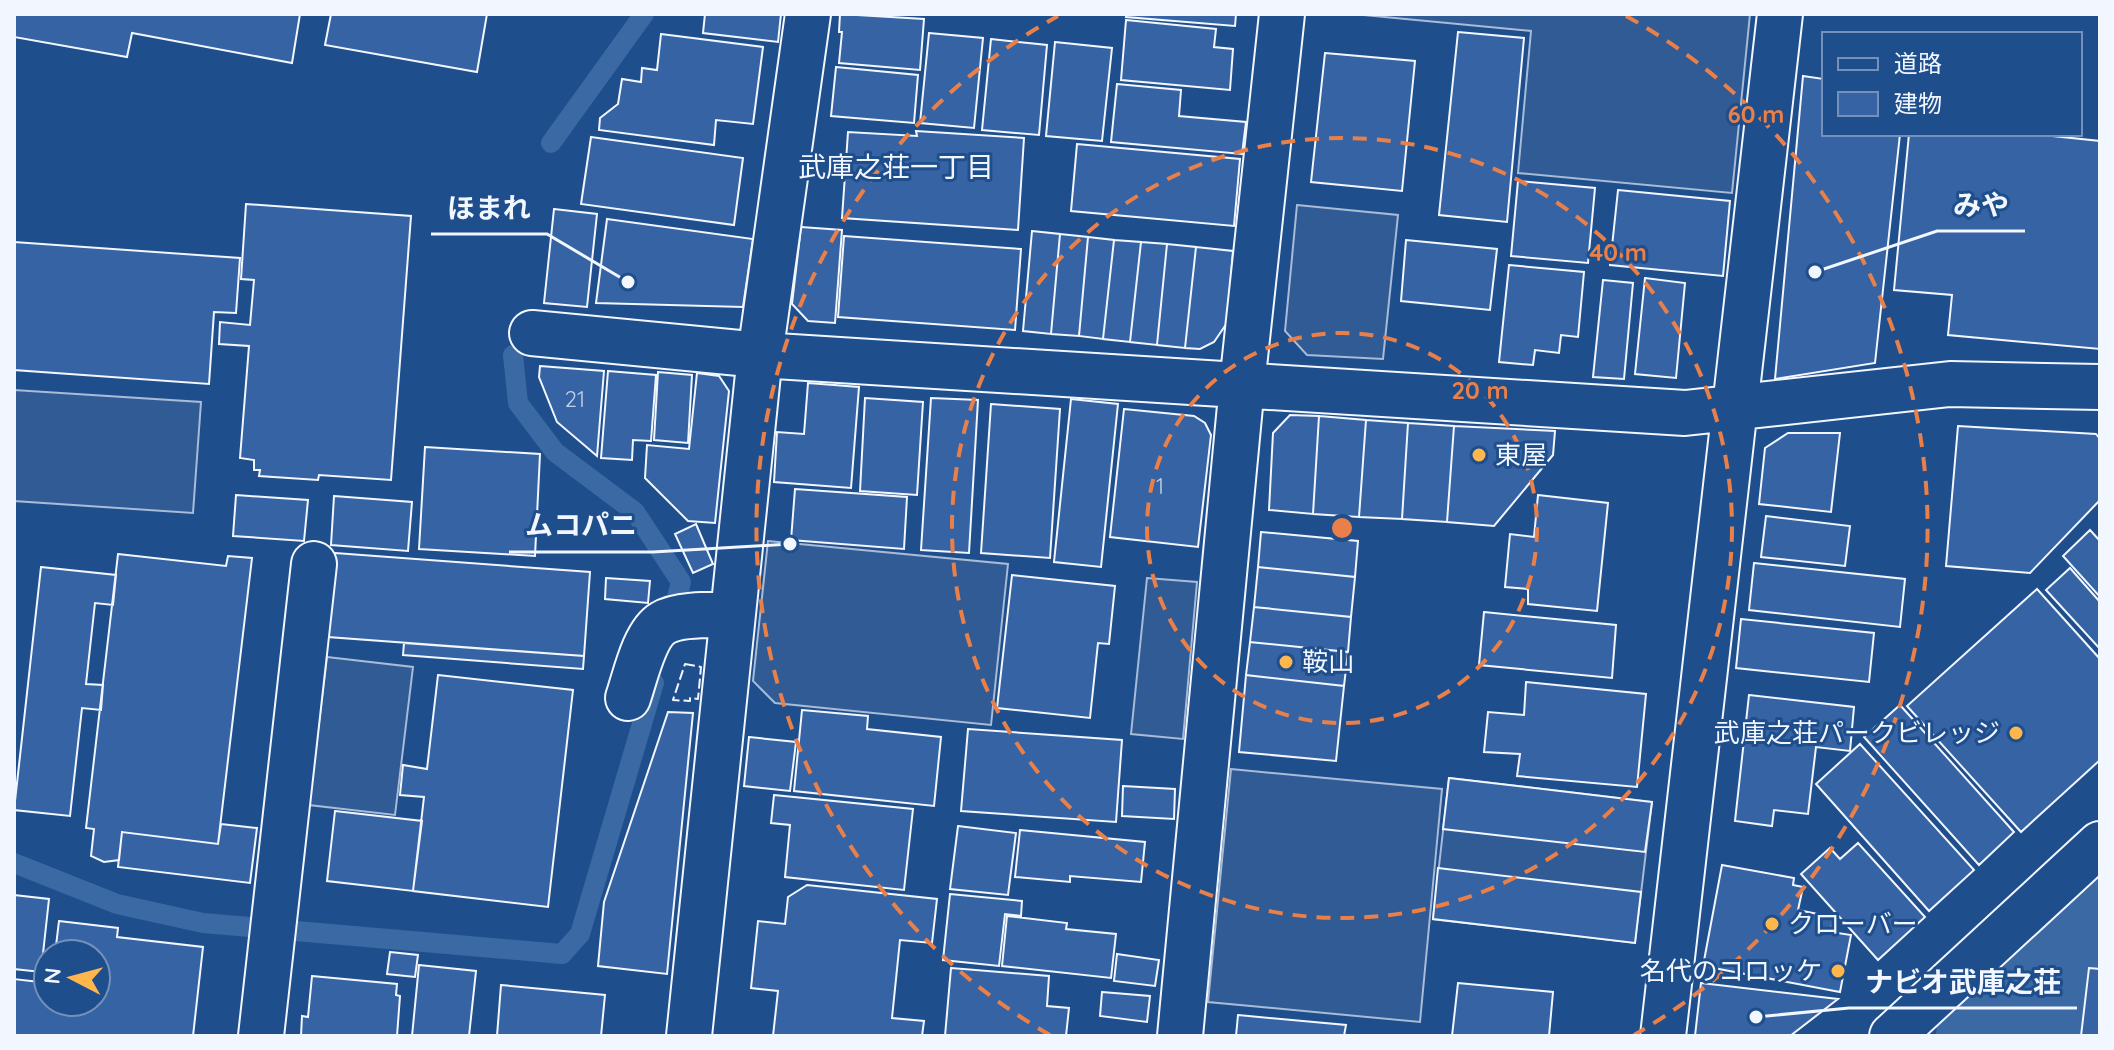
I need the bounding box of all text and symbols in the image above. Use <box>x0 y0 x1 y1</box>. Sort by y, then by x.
legend <box>1822 32 2082 136</box>
text: 道路 <box>1894 48 1942 78</box>
text: 建物 <box>1894 88 1942 118</box>
text: 60 m <box>1728 99 1784 129</box>
district label: 武庫之荘一丁目 <box>798 149 994 184</box>
callout: みや <box>1937 179 2025 231</box>
callout: ほまれ <box>431 182 547 234</box>
text: みや <box>1953 187 2009 222</box>
text: ほまれ <box>447 190 531 225</box>
text: 40 m <box>1589 237 1647 267</box>
text: 20 m <box>1451 375 1509 405</box>
house number: 21 <box>565 385 585 413</box>
place label: 東屋 <box>1495 438 1547 471</box>
marker: 東屋 <box>1470 446 1488 464</box>
house number: 1 <box>1156 472 1164 500</box>
callout: ムコパニ <box>509 500 653 552</box>
text: ムコパニ <box>525 507 637 542</box>
centre of rings <box>1328 514 1356 542</box>
place label: 鞍山 <box>1302 645 1354 678</box>
marker: 鞍山 <box>1277 653 1295 671</box>
place label: 武庫之荘パークビレッジ <box>1714 716 2000 749</box>
marker: 武庫之荘パークビレッジ <box>2007 724 2025 742</box>
place label: クローバー <box>1788 907 1918 940</box>
marker: クローバー <box>1763 915 1781 933</box>
north arrow <box>32 938 112 1018</box>
place label: 名代のコロッケ <box>1640 954 1822 987</box>
callout: ナビオ武庫之荘 <box>1849 956 2077 1008</box>
marker: 名代のコロッケ <box>1829 962 1847 980</box>
text: ナビオ武庫之荘 <box>1865 964 2061 999</box>
text: N <box>37 966 67 985</box>

